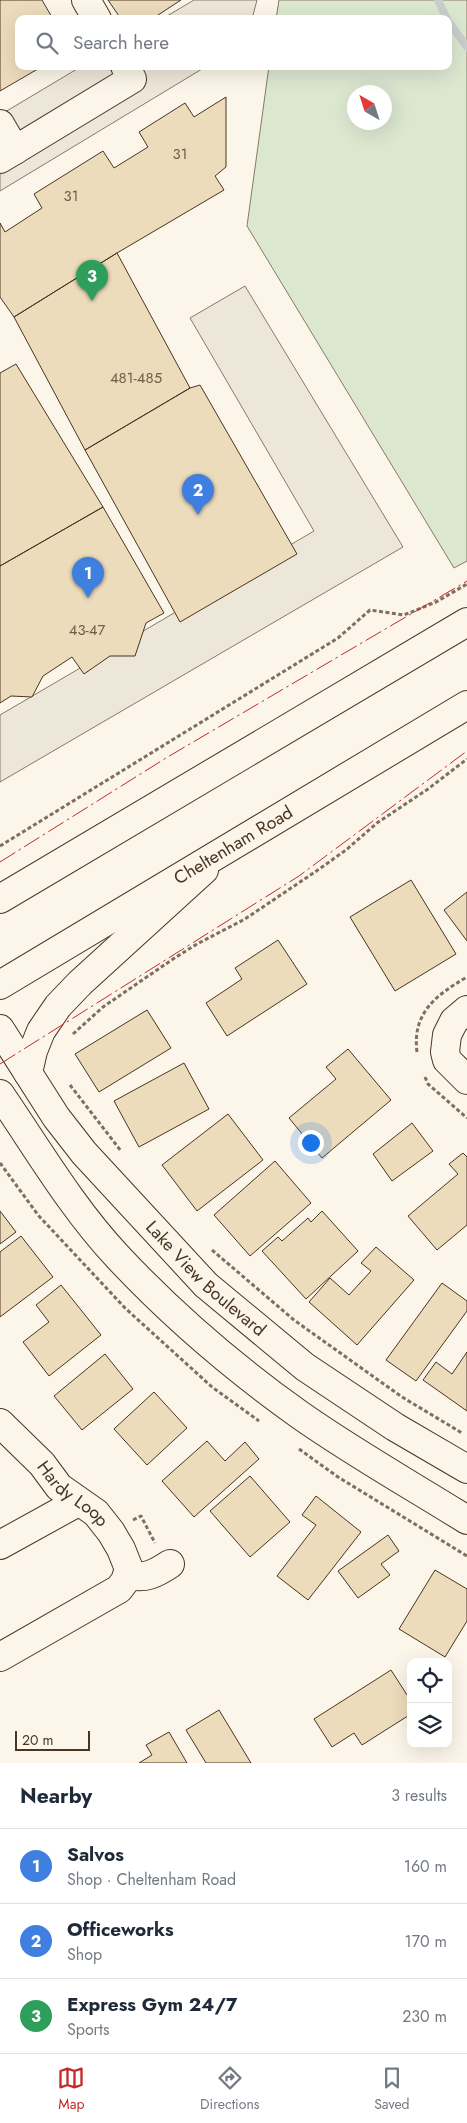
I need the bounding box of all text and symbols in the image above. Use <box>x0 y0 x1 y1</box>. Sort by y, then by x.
search box <box>15 15 452 70</box>
icon: search <box>33 29 61 57</box>
text: Search here <box>73 29 169 56</box>
north arrow <box>347 85 392 130</box>
house number: 31 <box>173 143 187 165</box>
house number: 31 <box>64 185 78 207</box>
pin: 3 <box>76 260 108 301</box>
house number: 481-485 <box>110 367 162 389</box>
pin: 2 <box>182 474 214 515</box>
pin: 1 <box>72 557 104 598</box>
house number: 43-47 <box>69 619 105 641</box>
street label: Cheltenham Road <box>169 799 298 891</box>
your location <box>298 1130 324 1156</box>
street label: Lake View Boulevard <box>140 1215 271 1342</box>
street label: Hardy Loop <box>31 1455 115 1532</box>
map controls <box>407 1658 452 1748</box>
button: locate <box>407 1658 452 1703</box>
button: layers <box>407 1703 452 1748</box>
scale bar <box>15 1728 90 1751</box>
text: 20 m <box>22 1730 54 1750</box>
text: Nearby <box>20 1781 92 1811</box>
text: 3 results <box>391 1784 447 1807</box>
text: Salvos <box>67 1841 124 1868</box>
text: 1 <box>32 1855 40 1878</box>
text: 160 m <box>404 1855 447 1878</box>
text: Shop · Cheltenham Road <box>67 1868 236 1891</box>
text: Officeworks <box>67 1916 174 1943</box>
text: 2 <box>31 1930 41 1953</box>
text: 170 m <box>405 1930 447 1953</box>
text: Shop <box>67 1943 102 1966</box>
text: Express Gym 24/7 <box>67 1991 237 2018</box>
text: 3 <box>31 2005 41 2028</box>
text: 230 m <box>402 2005 447 2028</box>
text: Sports <box>67 2018 109 2041</box>
tab: Map <box>57 2064 85 2114</box>
tab: Directions <box>200 2064 259 2114</box>
tab: Saved <box>374 2064 410 2114</box>

